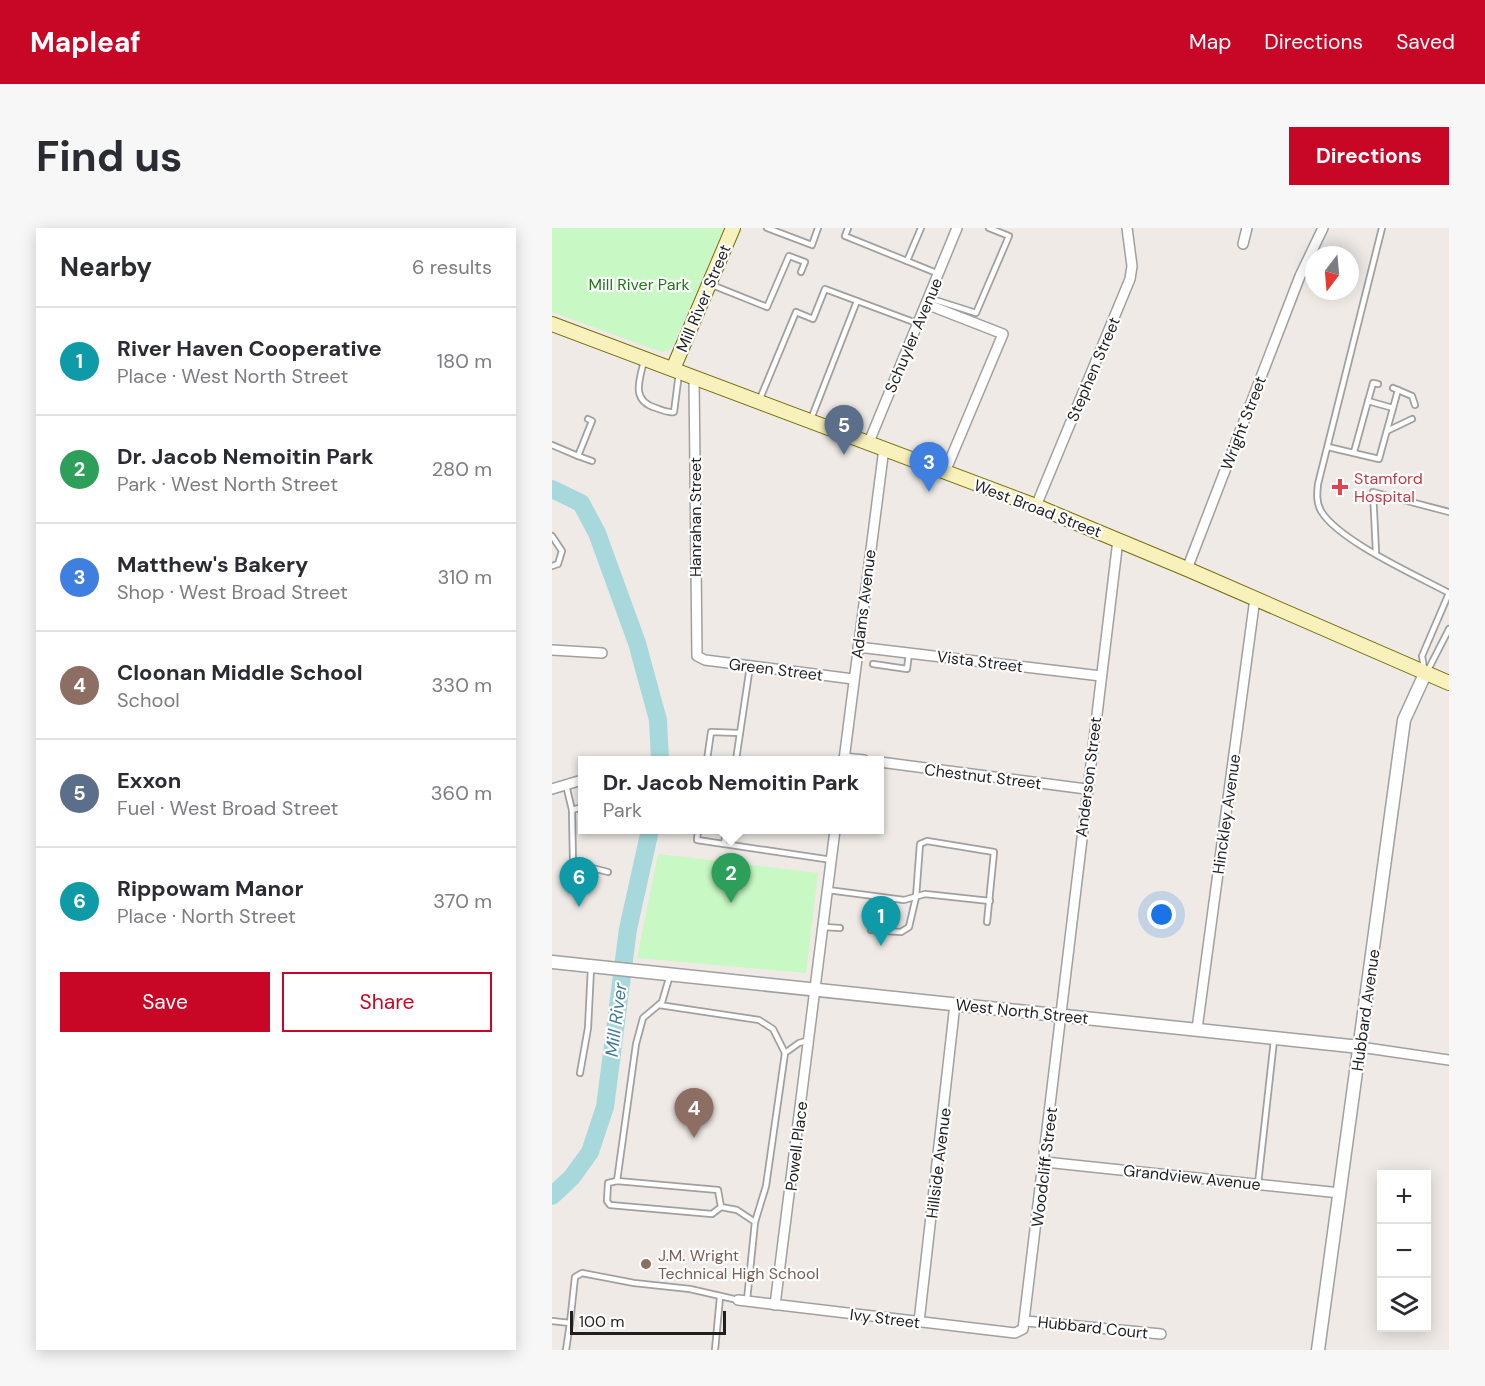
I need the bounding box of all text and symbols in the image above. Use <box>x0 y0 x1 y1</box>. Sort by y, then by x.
text: Mapleaf <box>30 24 141 61</box>
text: Map <box>1189 28 1231 56</box>
text: Directions <box>1264 28 1363 56</box>
text: Saved <box>1396 28 1455 56</box>
button: Directions <box>1289 127 1449 185</box>
text: Find us <box>36 129 182 184</box>
street label: Mill River Street <box>671 241 736 355</box>
north arrow <box>1305 246 1359 300</box>
text: Nearby <box>60 250 152 284</box>
text: 6 results <box>412 254 492 280</box>
park label: Mill River Park <box>589 274 689 295</box>
street label: Schuyler Avenue <box>880 275 947 396</box>
street label: Stephen Street <box>1062 314 1125 425</box>
text: River Haven Cooperative <box>117 334 382 363</box>
text: 1 <box>76 348 83 374</box>
text: 180 m <box>437 348 492 374</box>
text: Place · West North Street <box>117 363 348 389</box>
street label: Wright Street <box>1216 373 1271 473</box>
pin: 5 <box>824 406 864 455</box>
text: Dr. Jacob Nemoitin Park <box>117 442 374 471</box>
pin: 3 <box>910 442 949 492</box>
text: 2 <box>74 456 85 482</box>
text: 280 m <box>432 456 492 482</box>
street label: Hanrahan Street <box>685 457 706 577</box>
place label: Stamford Hospital <box>1354 468 1423 507</box>
text: Park · West North Street <box>117 471 338 497</box>
street label: West Broad Street <box>971 474 1105 542</box>
marker: Stamford Hospital <box>1331 478 1349 496</box>
street label: Adams Avenue <box>846 548 881 660</box>
text: Matthew's Bakery <box>117 550 308 579</box>
text: 3 <box>73 564 86 590</box>
text: 310 m <box>437 564 492 590</box>
text: Shop · West Broad Street <box>117 579 348 605</box>
street label: Vista Street <box>936 646 1024 677</box>
street label: Green Street <box>728 653 824 686</box>
text: Cloonan Middle School <box>117 658 363 687</box>
text: 4 <box>73 672 86 698</box>
text: 330 m <box>432 672 492 698</box>
text: School <box>117 687 180 713</box>
street label: Anderson Street <box>1071 716 1106 838</box>
street label: Hinckley Avenue <box>1208 753 1245 875</box>
popup <box>578 756 884 834</box>
street label: Chestnut Street <box>923 759 1043 794</box>
text: Exxon <box>117 766 181 795</box>
text: Dr. Jacob Nemoitin Park <box>603 768 859 797</box>
text: 5 <box>73 780 86 806</box>
text: 360 m <box>431 780 492 806</box>
text: Fuel · West Broad Street <box>117 795 338 821</box>
text: Park <box>603 797 642 823</box>
pin: 2 <box>712 854 750 903</box>
pin: 6 <box>560 858 598 907</box>
text: Rippowam Manor <box>117 874 303 903</box>
text: 6 <box>73 888 86 914</box>
text: 370 m <box>433 888 492 914</box>
pin: 1 <box>862 896 900 946</box>
your location <box>1147 900 1176 929</box>
text: Place · North Street <box>117 903 296 929</box>
street label: Hubbard Avenue <box>1347 948 1384 1072</box>
button: Save <box>60 972 270 1032</box>
button: Share <box>282 972 492 1032</box>
water label: Mill River <box>600 980 633 1058</box>
street label: West North Street <box>954 994 1089 1029</box>
pin: 4 <box>674 1088 714 1138</box>
street label: Powell Place <box>781 1100 812 1192</box>
street label: Hillside Avenue <box>921 1106 956 1220</box>
street label: Woodcliff Street <box>1027 1106 1062 1228</box>
street label: Grandview Avenue <box>1122 1160 1262 1195</box>
map controls <box>1377 1170 1431 1332</box>
button: + <box>1377 1170 1431 1224</box>
button: − <box>1377 1224 1431 1278</box>
place label: J.M. Wright Technical High School <box>658 1245 819 1284</box>
marker: J.M. Wright Technical High School <box>639 1257 653 1271</box>
button: layers <box>1377 1278 1431 1332</box>
street label: Ivy Street <box>849 1304 921 1333</box>
scale bar <box>570 1308 726 1336</box>
text: 100 m <box>579 1311 624 1332</box>
street label: Hubbard Court <box>1037 1311 1149 1344</box>

